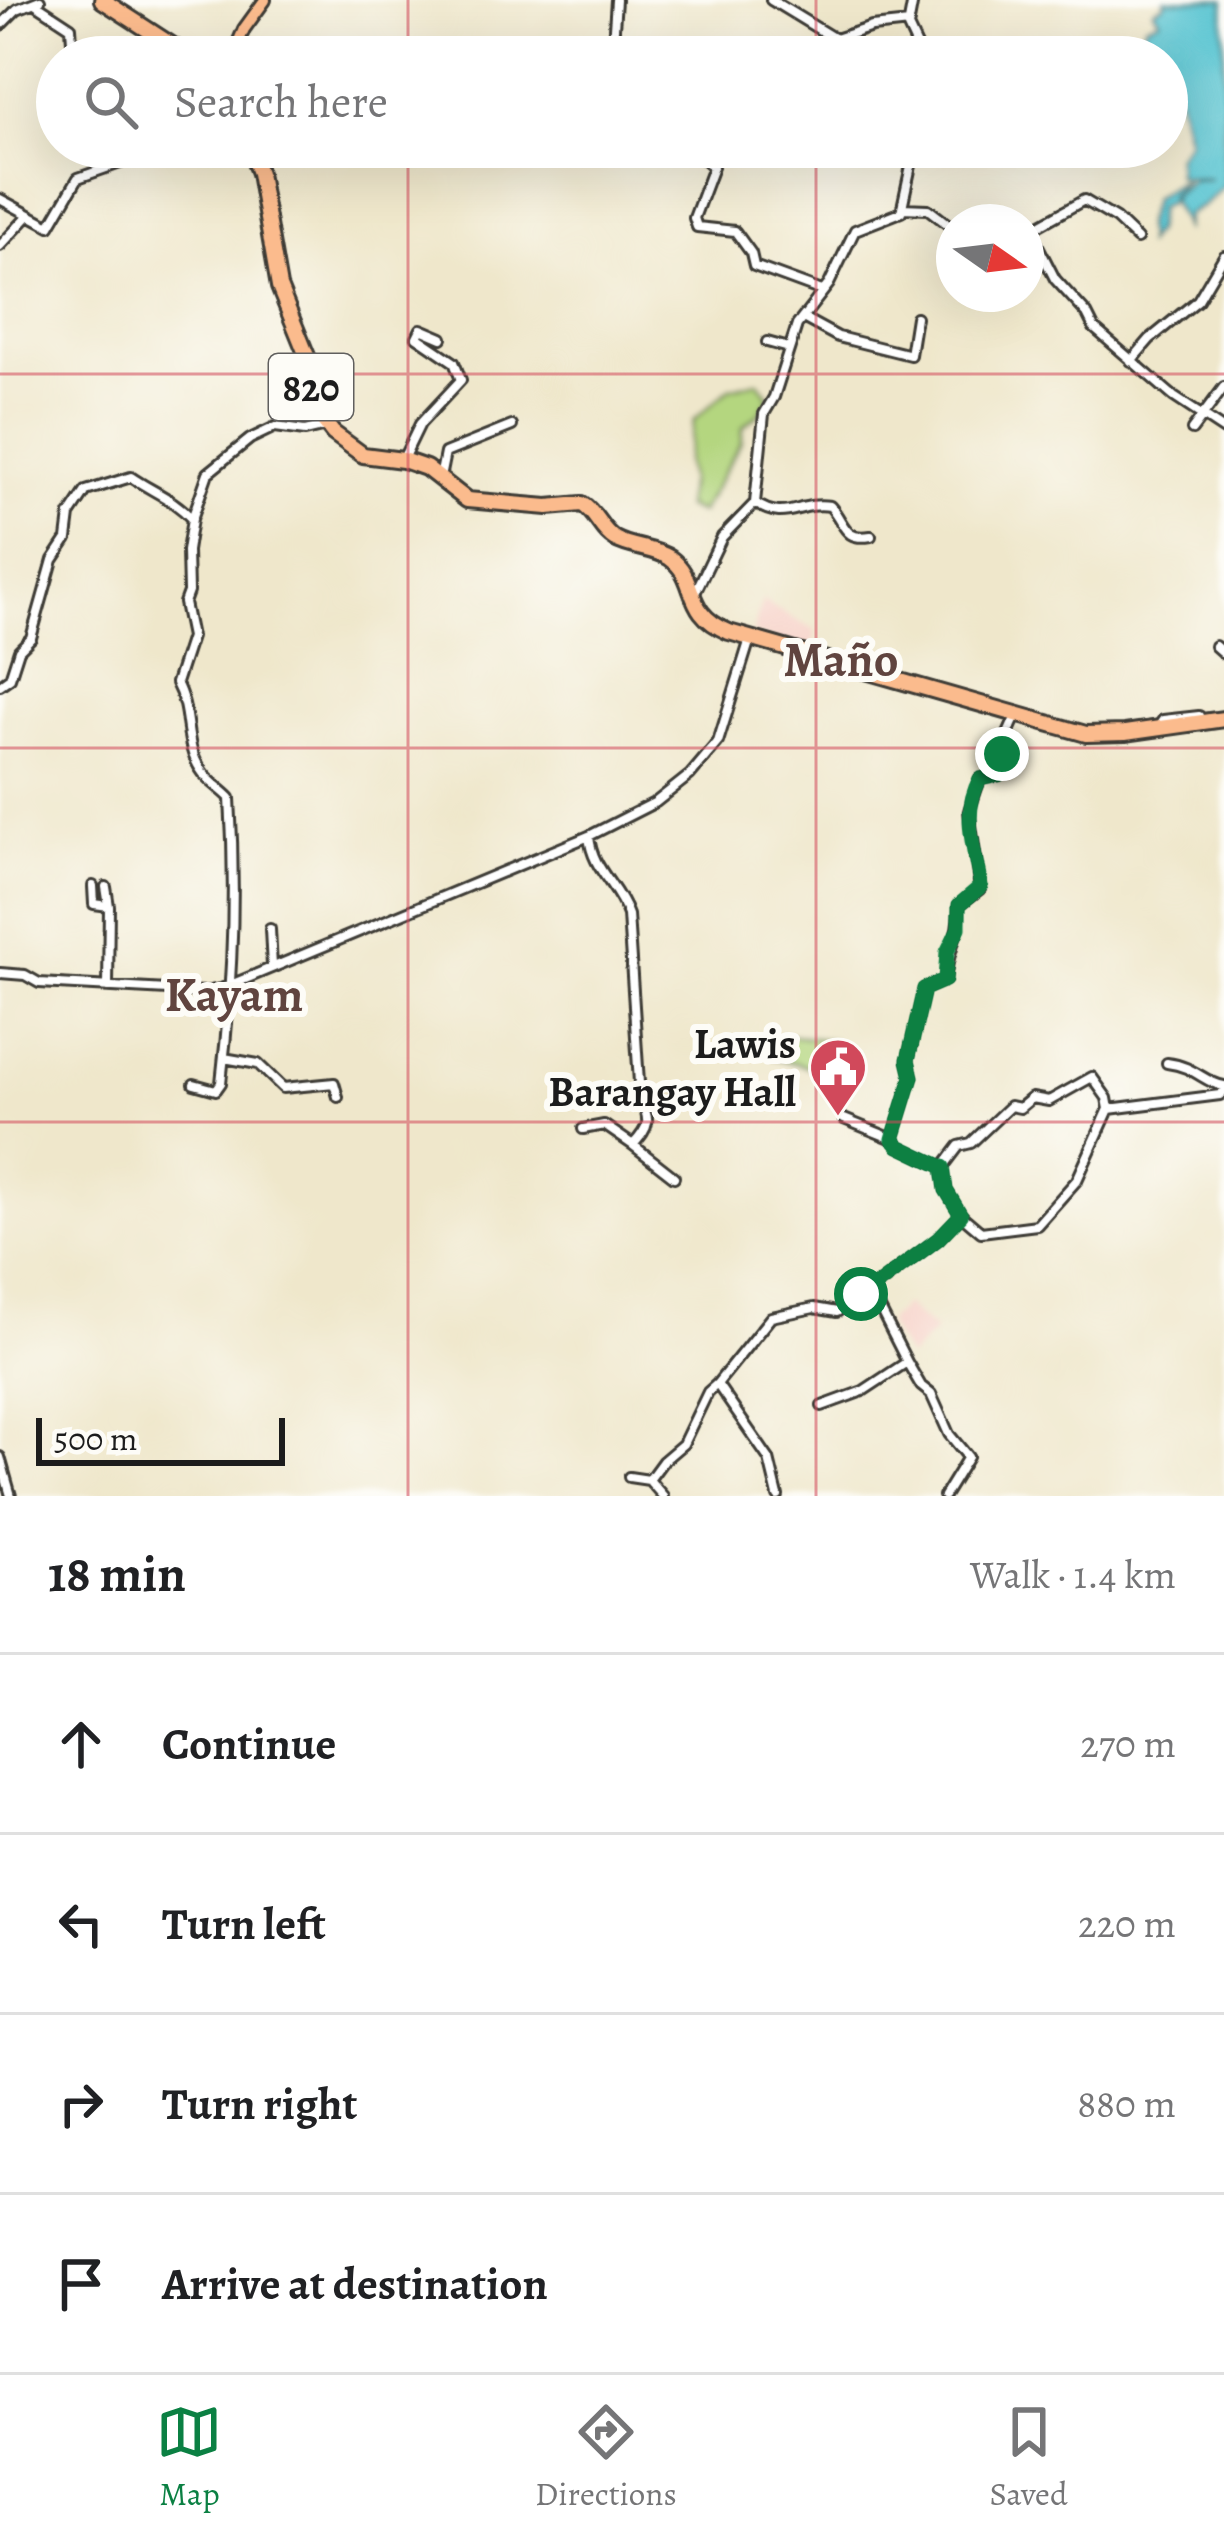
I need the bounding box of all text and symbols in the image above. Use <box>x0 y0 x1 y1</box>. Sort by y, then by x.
search box <box>36 36 1188 168</box>
icon: search <box>78 69 144 135</box>
text: Search here <box>174 71 388 133</box>
north arrow <box>936 204 1044 312</box>
road number: 820 <box>269 354 353 420</box>
district label: Maño <box>783 627 899 693</box>
route end <box>975 727 1029 781</box>
district label: Kayam <box>165 962 303 1028</box>
place label: Lawis Barangay Hall <box>548 1015 796 1120</box>
public building icon: Lawis Barangay Hall <box>807 1036 869 1118</box>
route start <box>834 1267 888 1321</box>
scale bar <box>36 1412 285 1465</box>
text: 500 m <box>54 1416 137 1461</box>
text: 18 min <box>48 1539 186 1609</box>
text: Walk · 1.4 km <box>970 1548 1176 1601</box>
icon: ahead <box>48 1711 114 1777</box>
text: Continue <box>162 1713 336 1775</box>
text: 270 m <box>1080 1717 1176 1770</box>
icon: left <box>48 1891 114 1957</box>
text: Turn left <box>162 1893 326 1955</box>
text: 220 m <box>1078 1897 1176 1950</box>
icon: right <box>48 2071 114 2137</box>
text: Turn right <box>162 2073 357 2135</box>
text: 880 m <box>1077 2077 1176 2130</box>
icon: arrive <box>48 2251 114 2317</box>
text: Arrive at destination <box>162 2253 548 2315</box>
tab: Map <box>156 2399 222 2516</box>
tab: Directions <box>535 2399 677 2516</box>
tab: Saved <box>989 2399 1068 2516</box>

